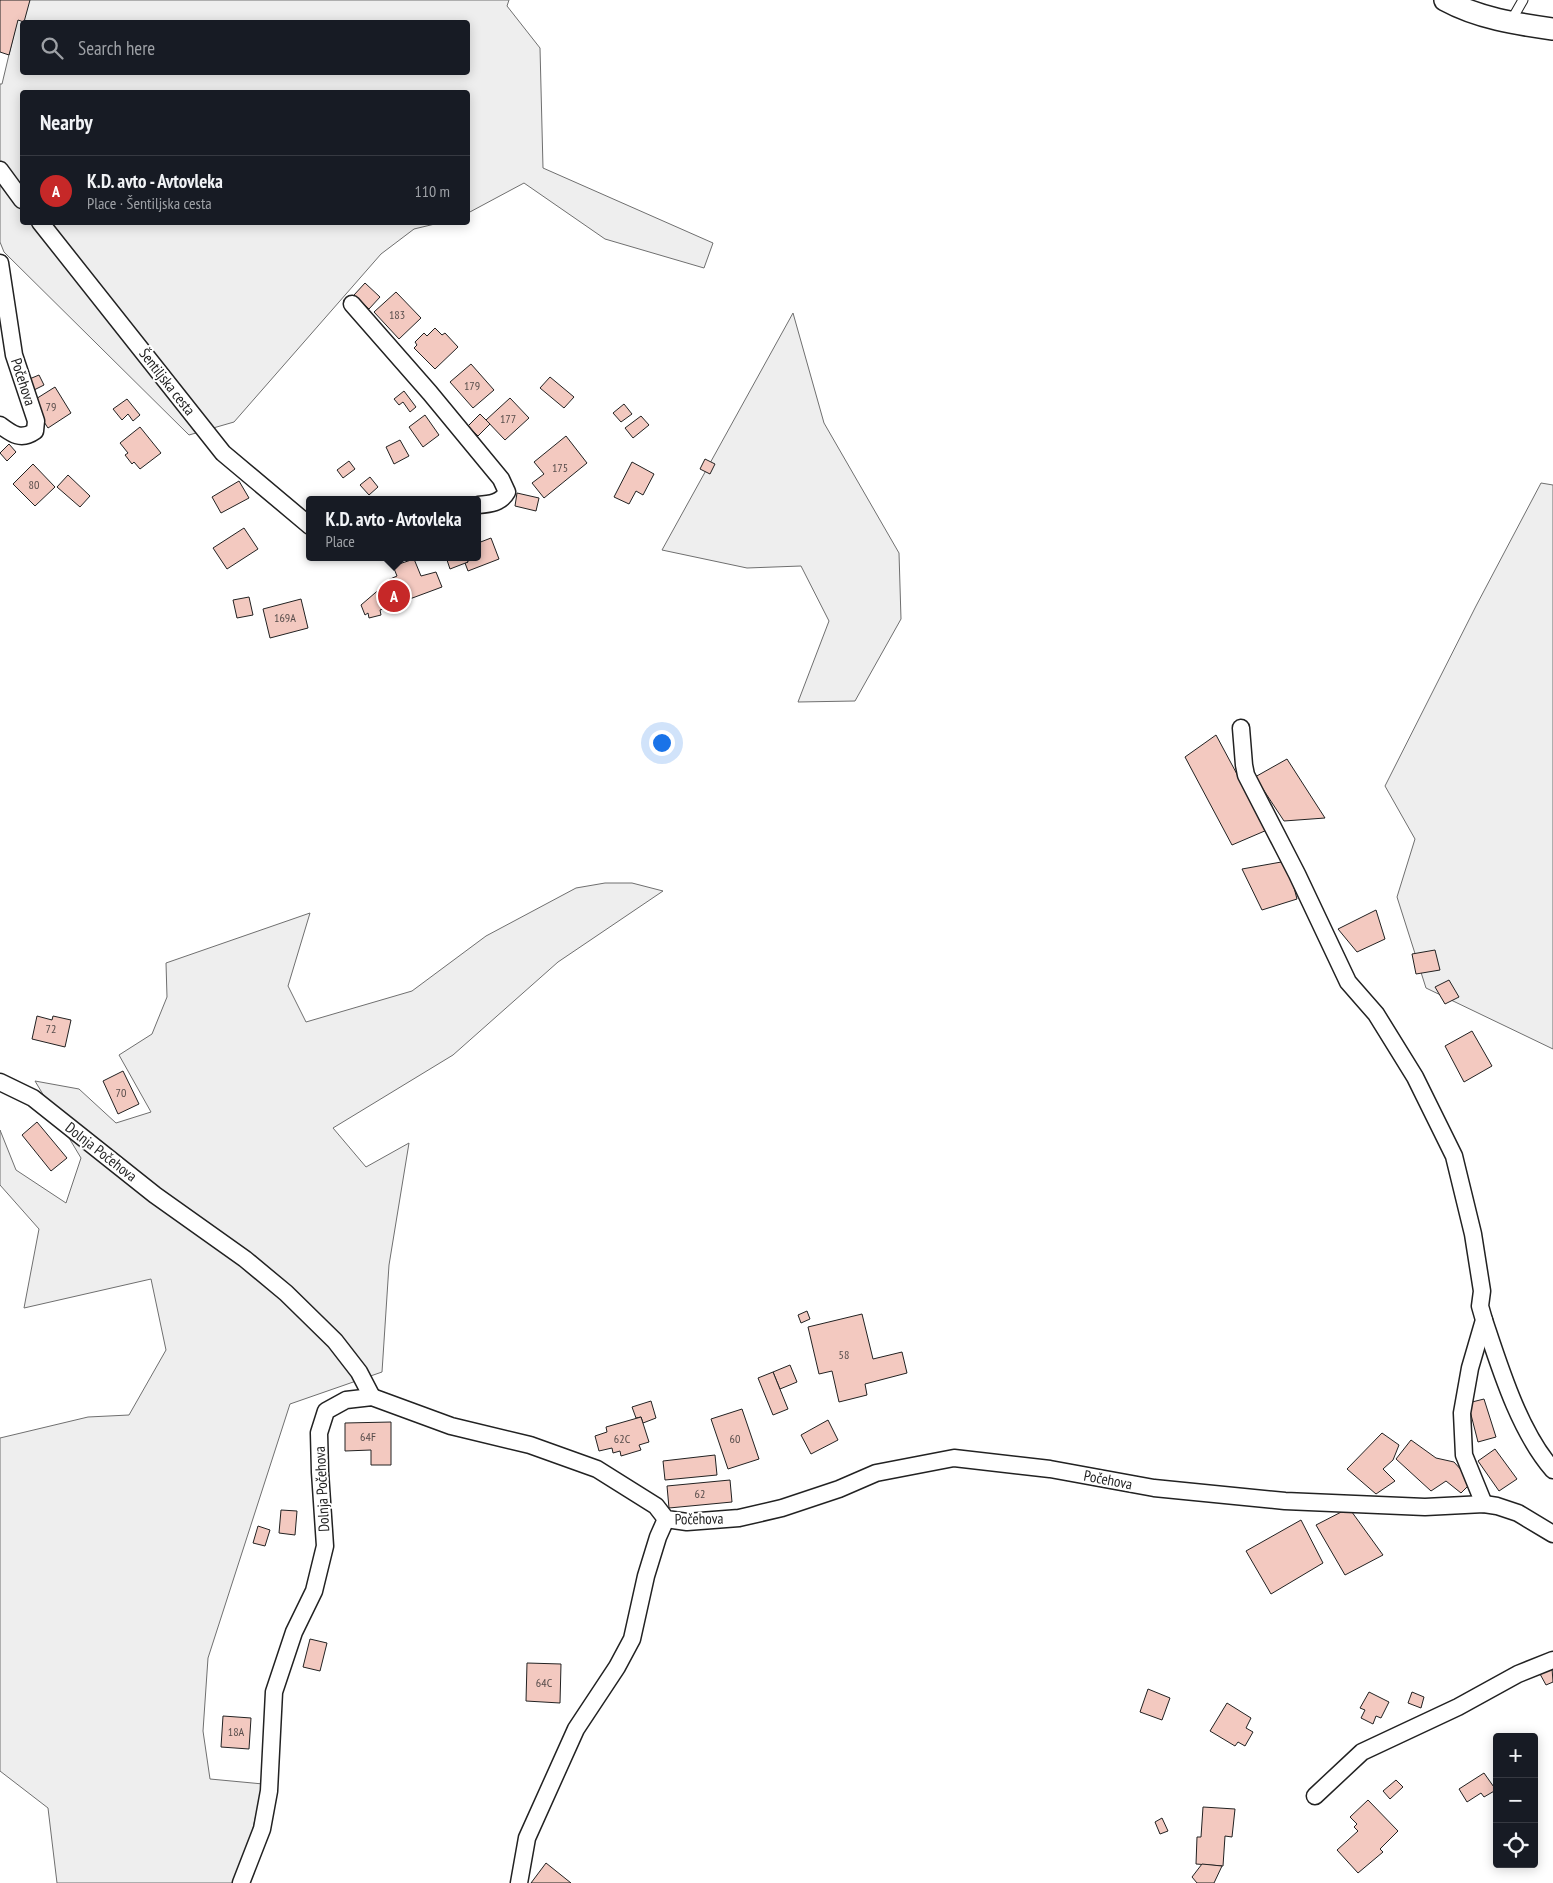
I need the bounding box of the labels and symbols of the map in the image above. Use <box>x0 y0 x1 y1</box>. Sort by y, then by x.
house number: 183 <box>389 307 405 322</box>
street label: Šentiljska cesta <box>135 344 199 419</box>
street label: Počehova <box>7 356 40 408</box>
house number: 179 <box>464 378 480 393</box>
house number: 79 <box>46 399 56 414</box>
house number: 177 <box>500 411 516 426</box>
house number: 175 <box>552 460 568 475</box>
house number: 80 <box>29 477 39 492</box>
pin: A <box>378 577 410 615</box>
house number: 169A <box>274 610 296 625</box>
your location <box>649 730 675 756</box>
house number: 72 <box>46 1021 56 1036</box>
house number: 70 <box>116 1085 126 1100</box>
street label: Dolnja Počehova <box>62 1118 141 1185</box>
house number: 58 <box>839 1347 849 1362</box>
house number: 64F <box>360 1429 376 1444</box>
house number: 62C <box>614 1431 631 1446</box>
house number: 60 <box>730 1431 740 1446</box>
street label: Dolnja Počehova <box>310 1446 333 1532</box>
street label: Počehova <box>1082 1466 1134 1493</box>
house number: 62 <box>695 1486 705 1501</box>
street label: Počehova <box>674 1509 724 1528</box>
house number: 64C <box>536 1675 553 1690</box>
house number: 18A <box>228 1724 245 1739</box>

